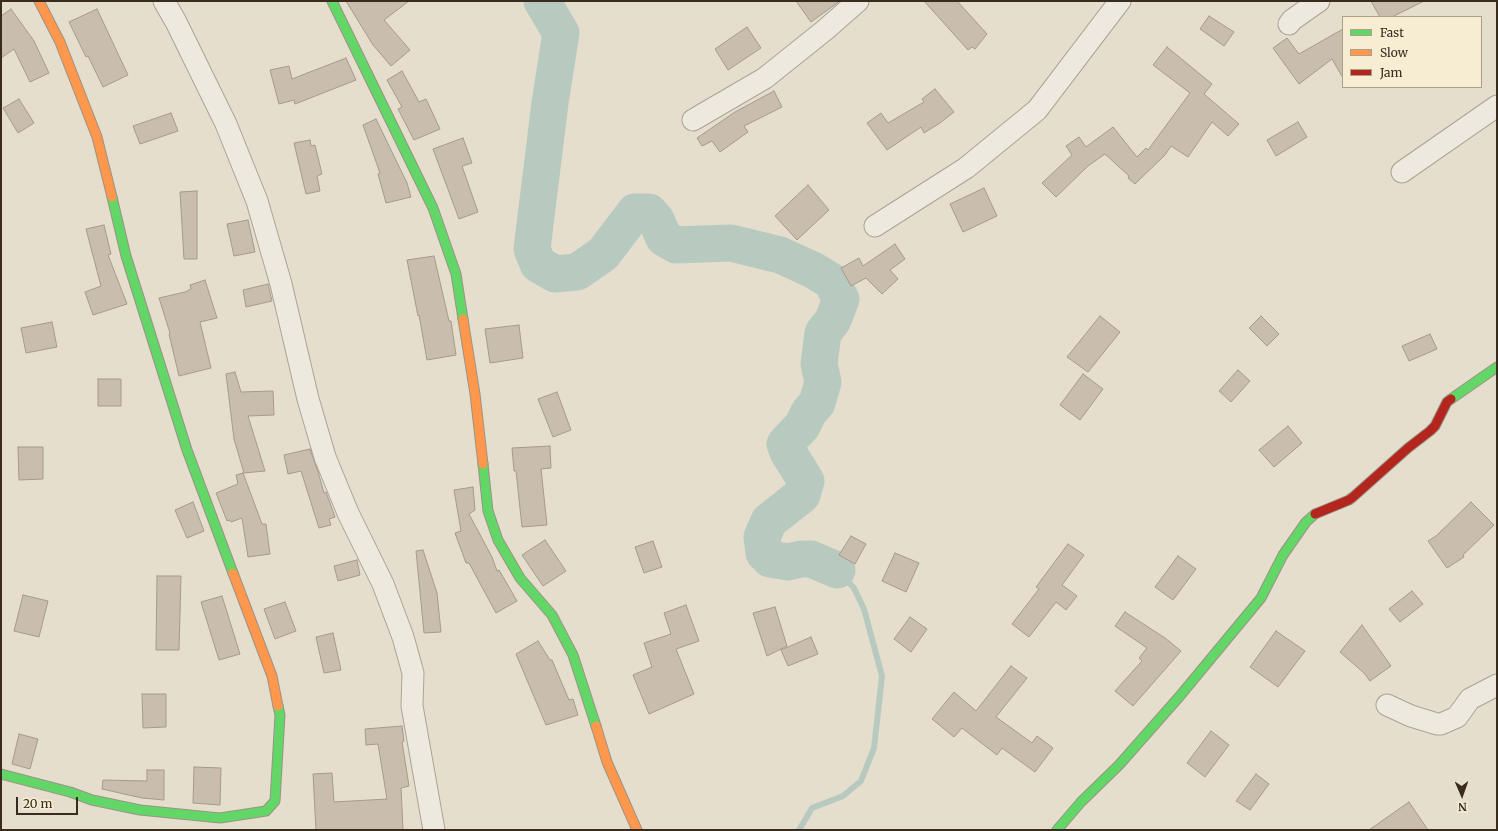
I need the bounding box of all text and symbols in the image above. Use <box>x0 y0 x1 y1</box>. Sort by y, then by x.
legend <box>1342 16 1482 88</box>
text: Fast <box>1380 25 1404 40</box>
text: Slow <box>1380 45 1408 60</box>
text: Jam <box>1380 65 1402 80</box>
north arrow <box>1442 775 1482 815</box>
scale bar <box>18 789 80 815</box>
text: 20 m <box>23 796 52 811</box>
text: N <box>1458 800 1467 814</box>

